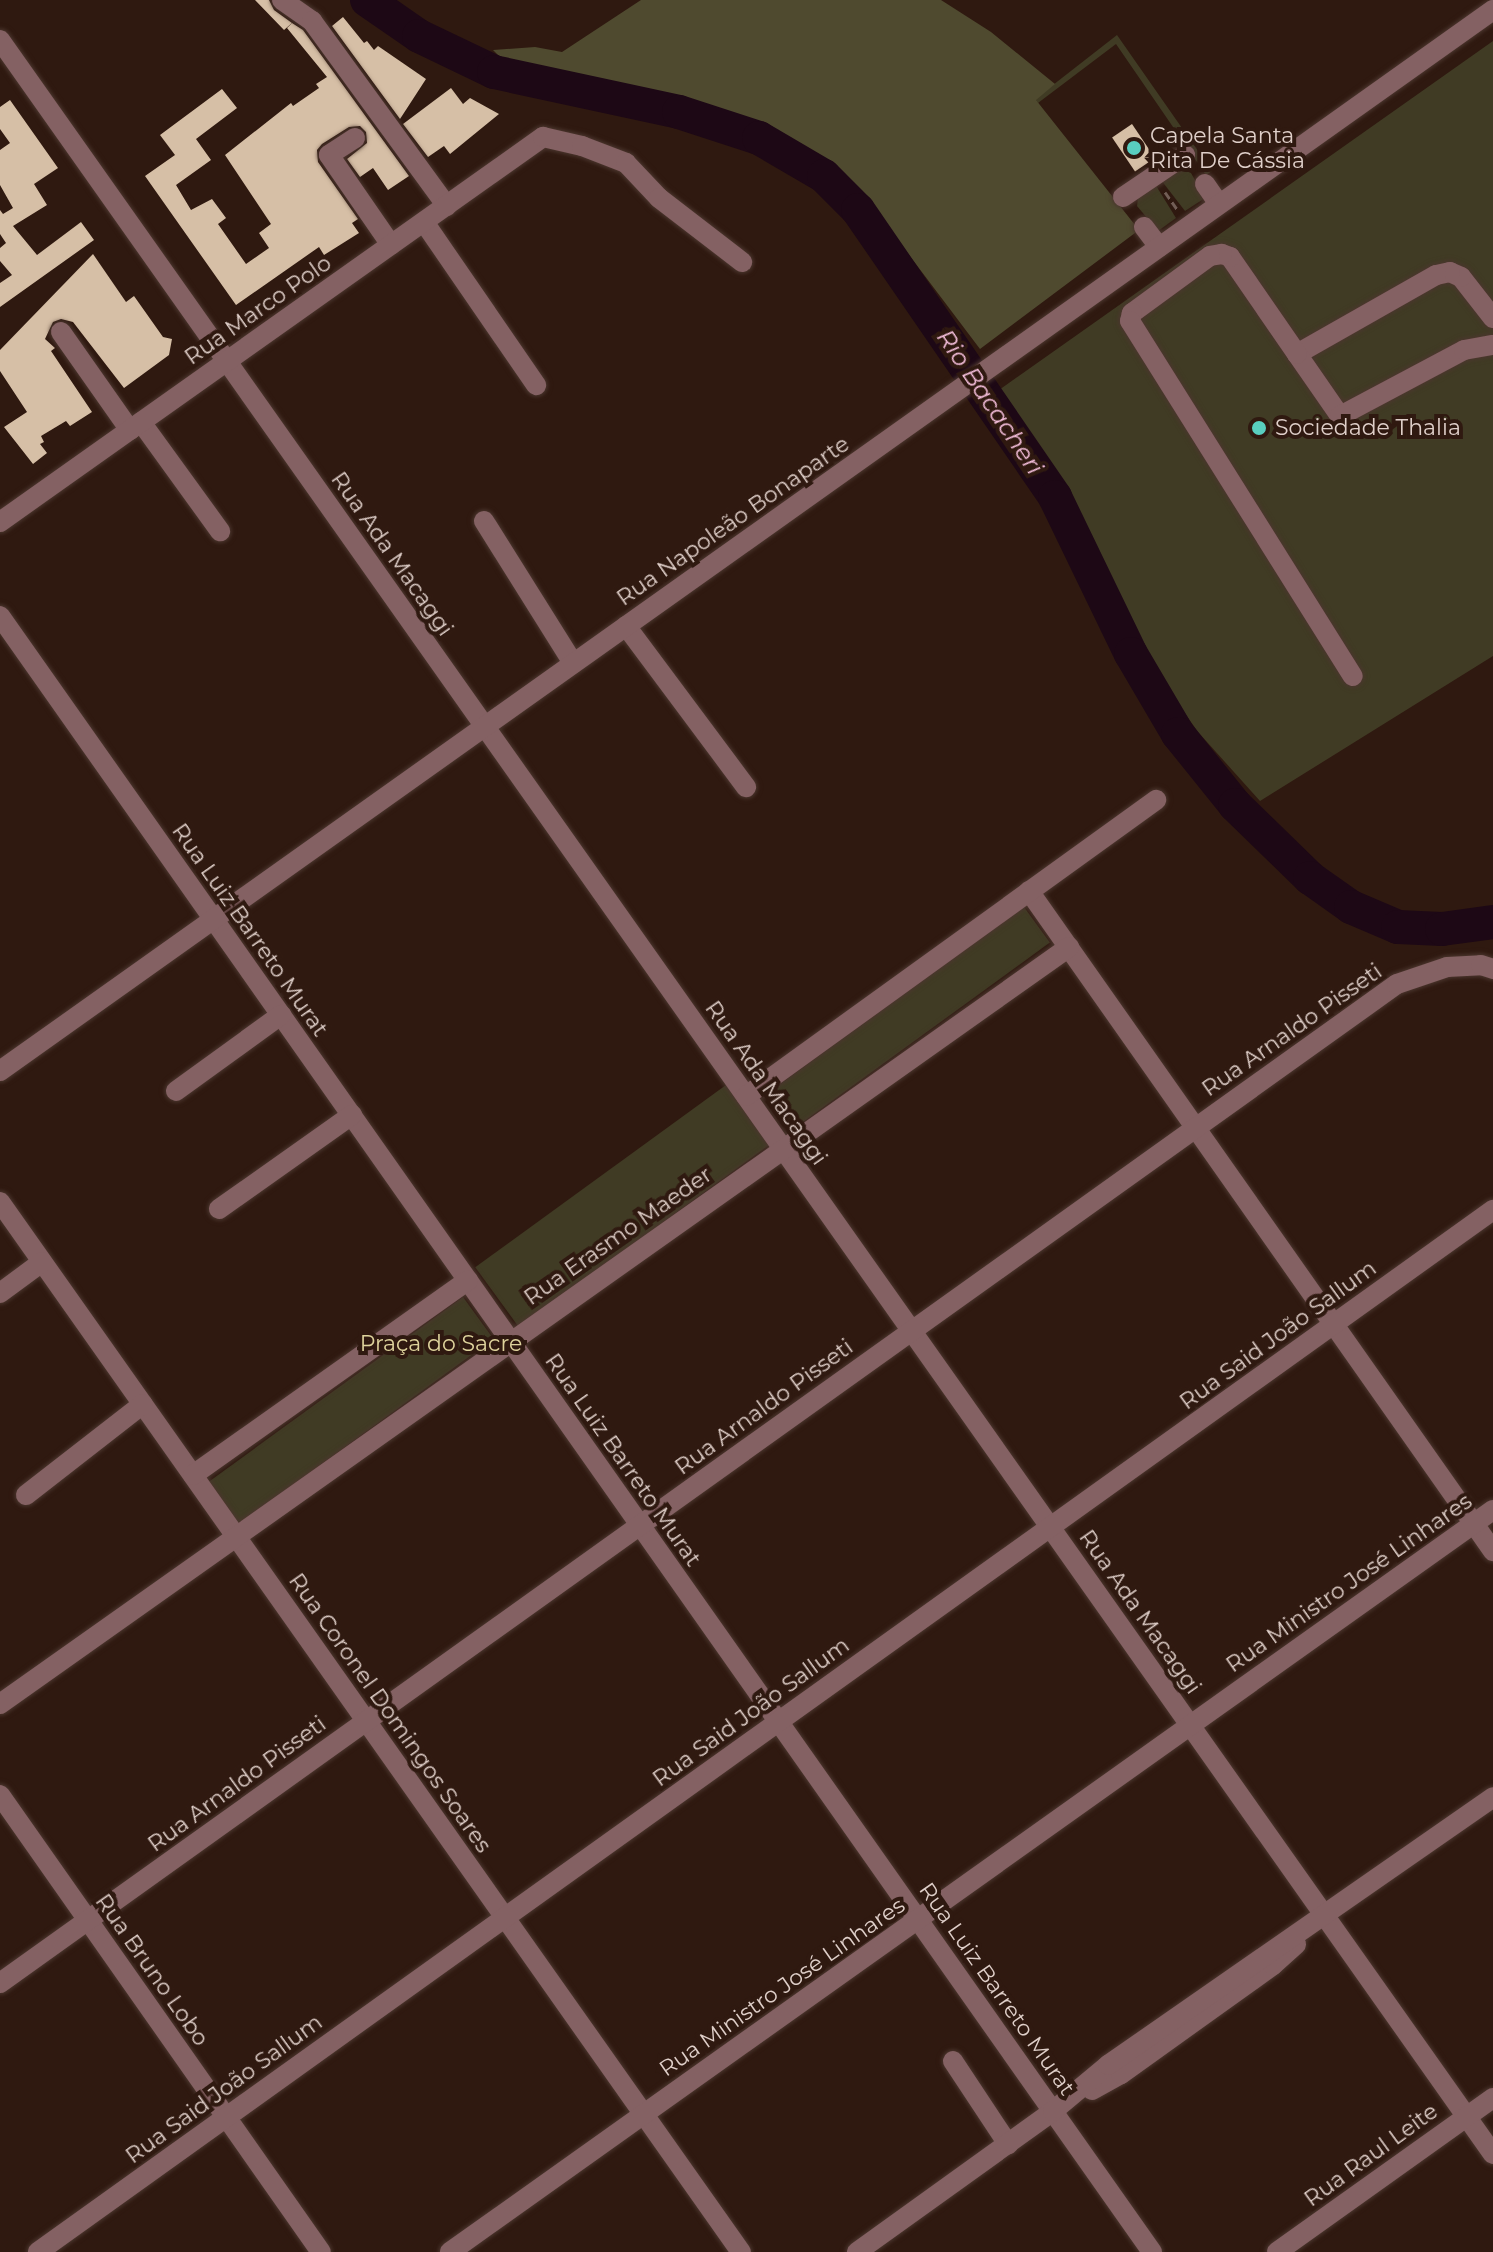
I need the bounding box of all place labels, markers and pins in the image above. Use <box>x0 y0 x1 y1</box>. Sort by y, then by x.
place label: Capela Santa Rita De Cássia <box>1150 122 1305 174</box>
marker: Capela Santa Rita De Cássia <box>1125 139 1143 157</box>
place label: Sociedade Thalia <box>1275 415 1461 441</box>
marker: Sociedade Thalia <box>1250 419 1268 437</box>

